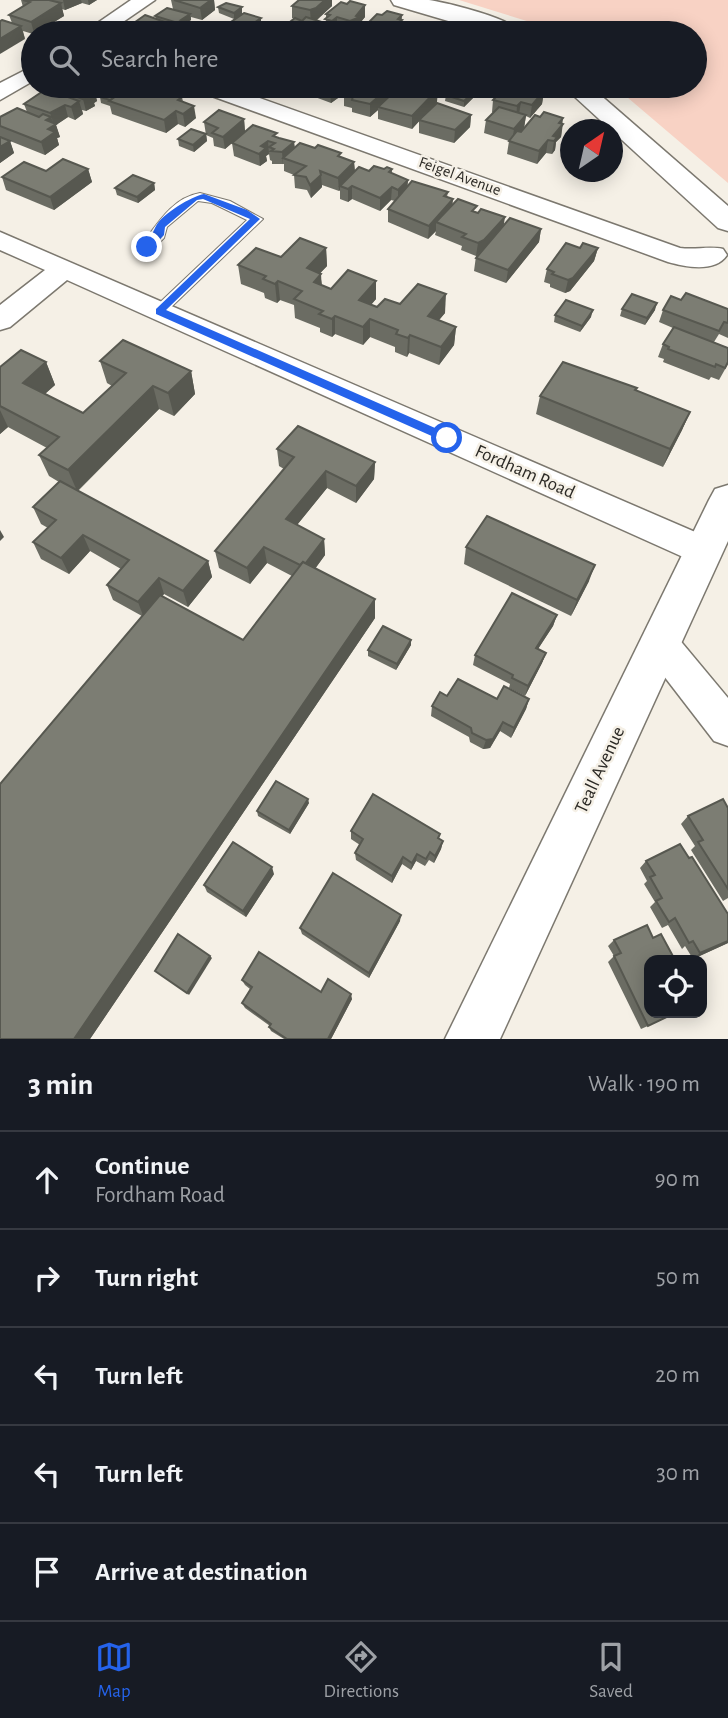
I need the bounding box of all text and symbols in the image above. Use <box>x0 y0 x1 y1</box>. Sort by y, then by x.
search box <box>21 21 707 98</box>
icon: search <box>45 41 83 79</box>
text: Search here <box>101 46 219 72</box>
north arrow <box>560 119 623 182</box>
street label: Feigel Avenue <box>417 154 503 198</box>
route end <box>131 231 162 262</box>
route start <box>431 422 462 453</box>
street label: Fordham Road <box>472 442 578 503</box>
street label: Teall Avenue <box>572 724 628 816</box>
map controls <box>644 955 707 1018</box>
button: locate <box>644 955 707 1018</box>
text: 3 min <box>28 1070 93 1100</box>
text: Walk · 190 m <box>588 1073 700 1096</box>
text: Continue <box>95 1153 190 1179</box>
icon: ahead <box>28 1161 66 1199</box>
text: 90 m <box>655 1168 700 1191</box>
text: Fordham Road <box>95 1184 225 1207</box>
icon: right <box>28 1259 66 1297</box>
text: Turn right <box>95 1265 198 1291</box>
text: 50 m <box>656 1266 700 1289</box>
icon: left <box>28 1357 66 1395</box>
text: Turn left <box>95 1363 183 1389</box>
text: 20 m <box>655 1364 700 1387</box>
icon: left <box>28 1455 66 1493</box>
text: Turn left <box>95 1461 183 1487</box>
text: 30 m <box>656 1462 700 1485</box>
icon: arrive <box>28 1553 66 1591</box>
text: Arrive at destination <box>95 1559 308 1585</box>
tab: Map <box>95 1638 133 1703</box>
tab: Directions <box>323 1638 399 1703</box>
tab: Saved <box>589 1638 633 1703</box>

